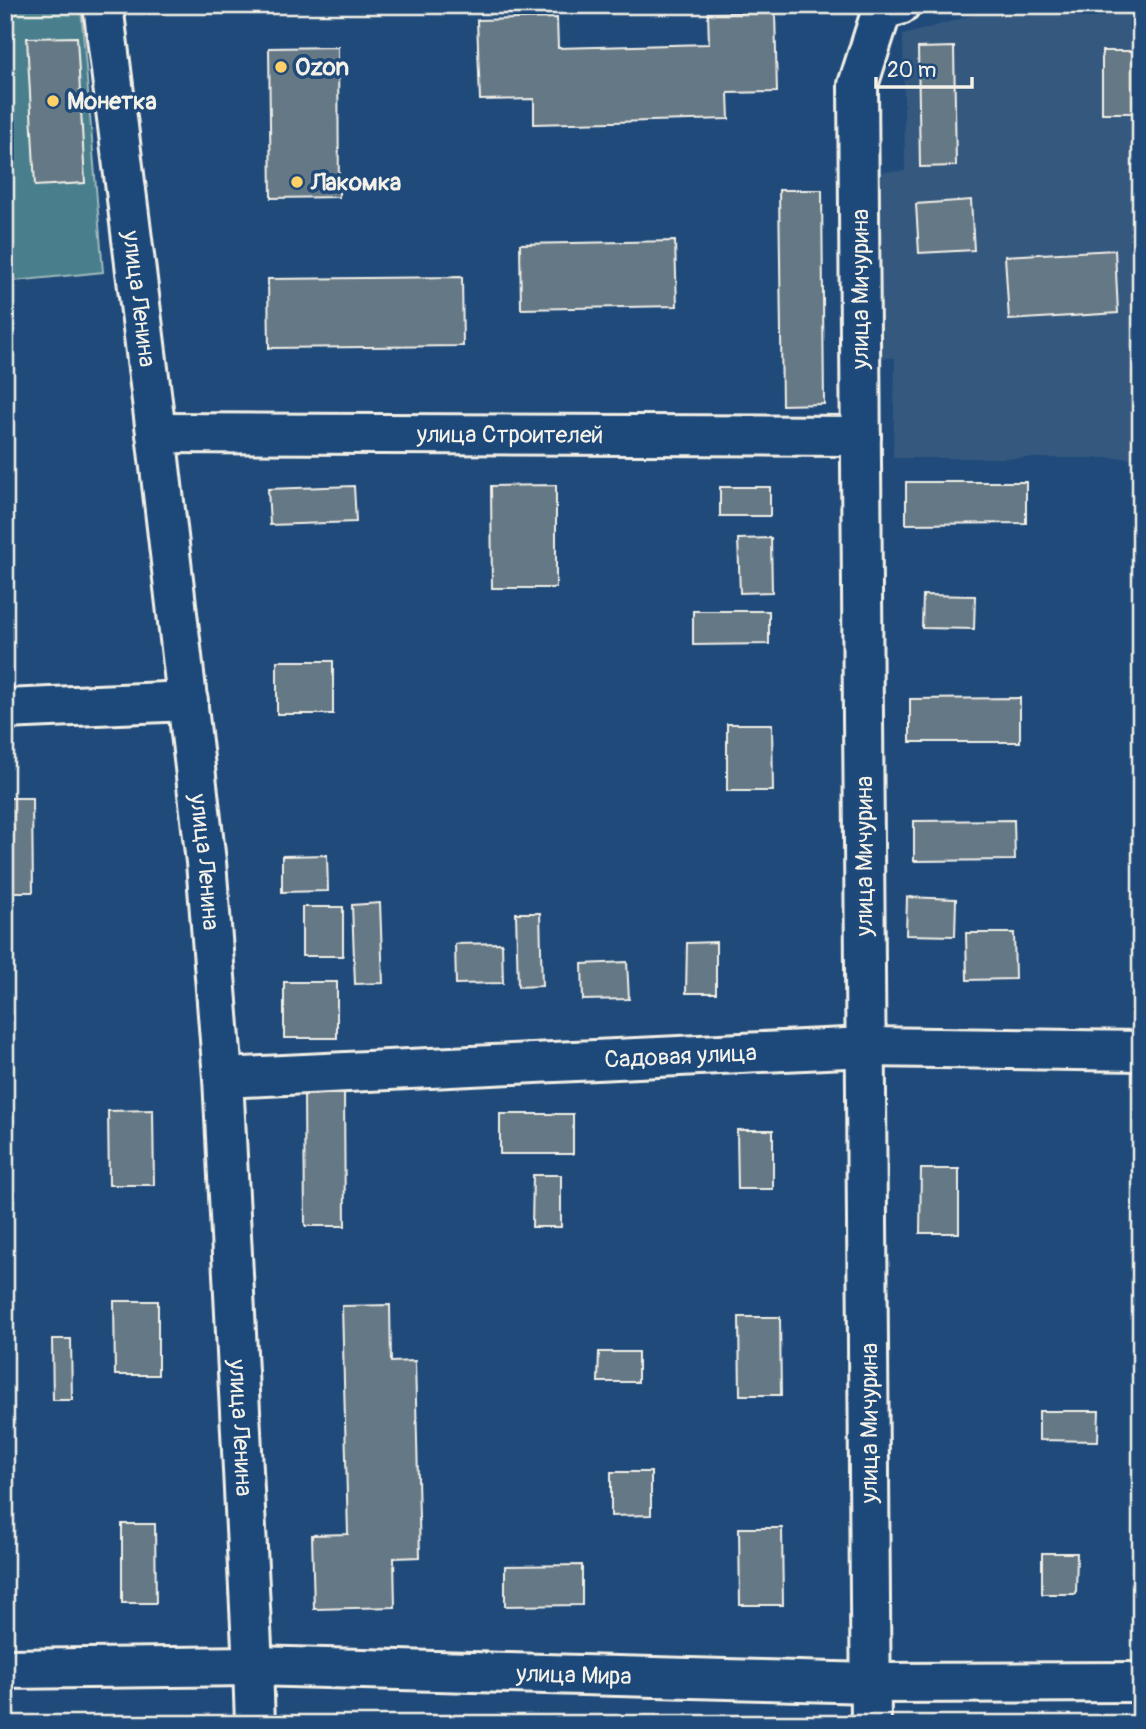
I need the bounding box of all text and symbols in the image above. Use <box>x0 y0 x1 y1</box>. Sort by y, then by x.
scale bar <box>876 46 973 90</box>
place label: Ozon <box>295 53 349 82</box>
text: 20 m <box>887 57 936 84</box>
marker: Ozon <box>273 59 289 75</box>
place label: Монетка <box>67 87 157 116</box>
marker: Монетка <box>45 93 61 109</box>
place label: Лакомка <box>310 168 401 197</box>
marker: Лакомка <box>289 174 305 190</box>
street label: улица Мичурина <box>846 209 875 370</box>
street label: улица Ленина <box>116 228 162 369</box>
street label: улица Строителей <box>416 420 603 450</box>
street label: улица Мичурина <box>850 776 879 937</box>
street label: улица Ленина <box>183 791 225 931</box>
street label: Садовая улица <box>604 1038 757 1075</box>
street label: улица Мичурина <box>855 1343 884 1504</box>
street label: улица Ленина <box>222 1358 258 1497</box>
street label: улица Мира <box>515 1659 632 1691</box>

